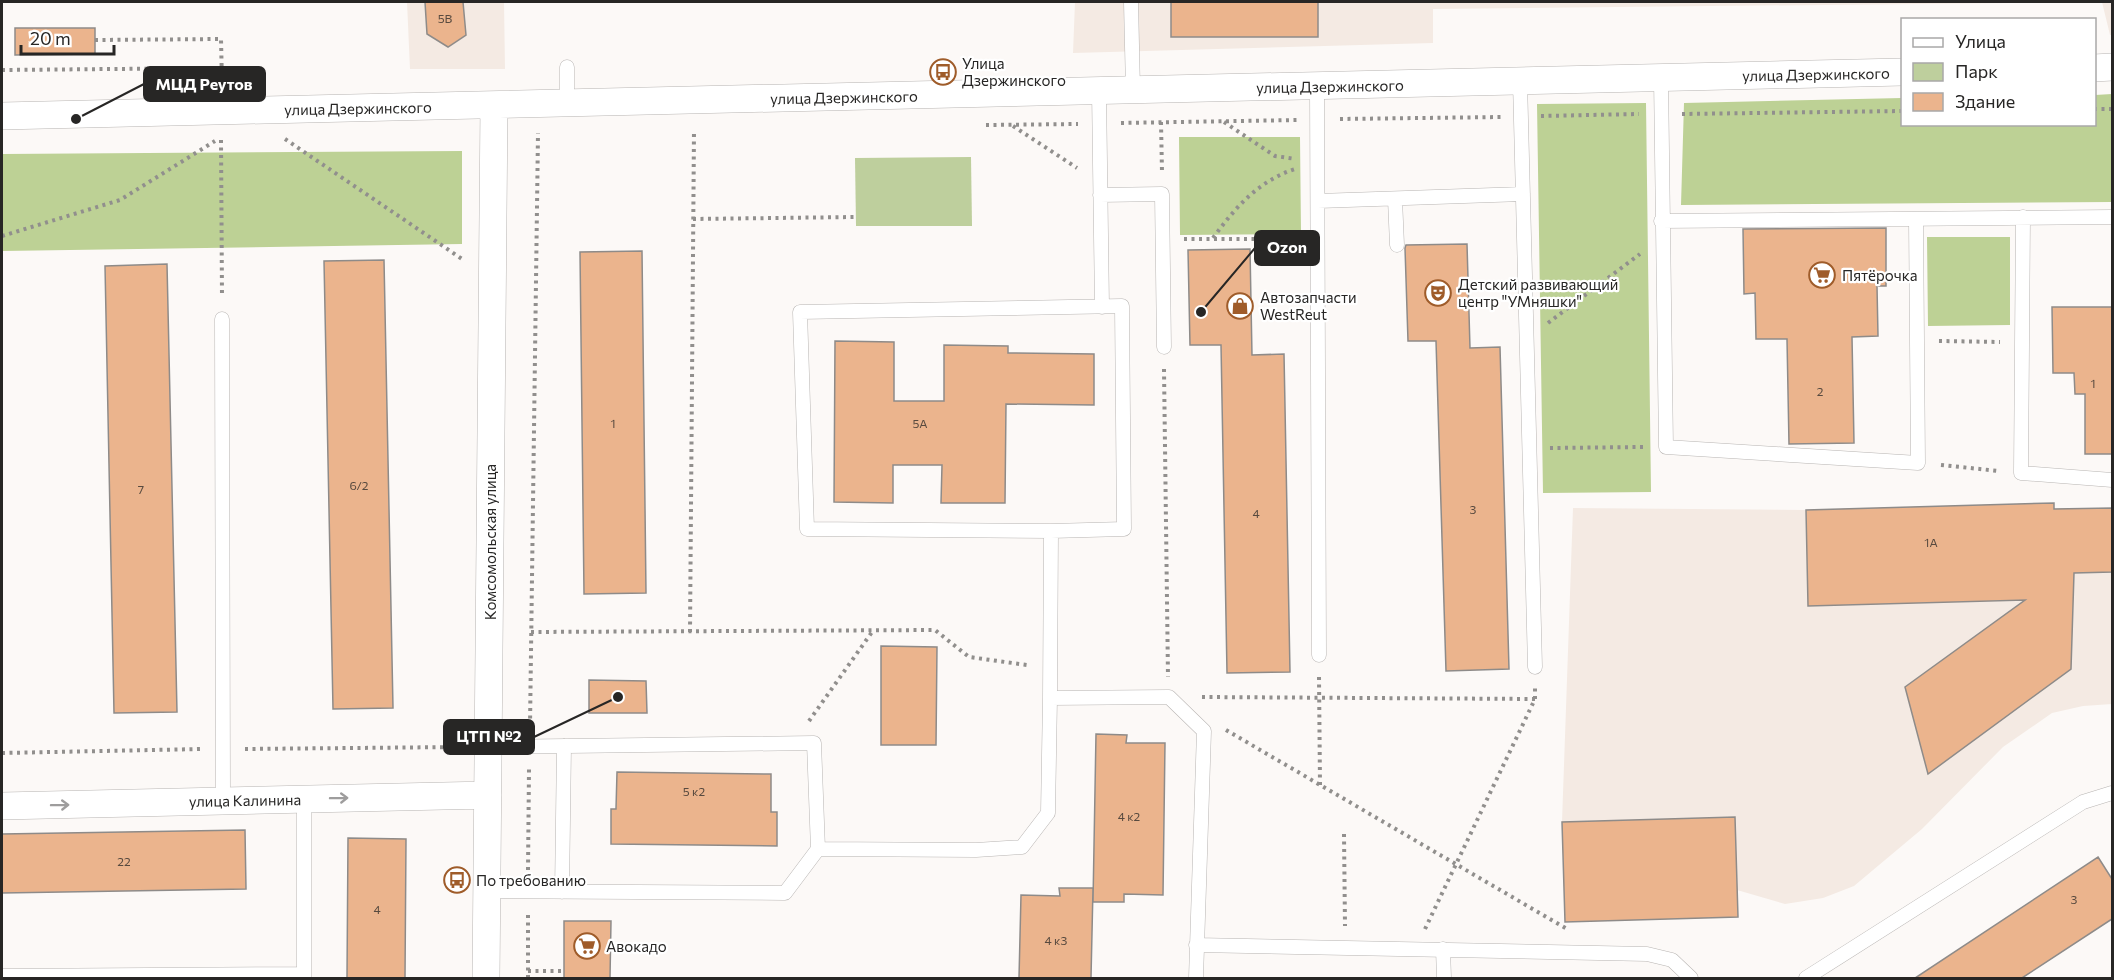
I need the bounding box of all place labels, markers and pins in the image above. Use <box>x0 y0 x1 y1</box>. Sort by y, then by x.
place label: Улица Дзержинского <box>962 54 1066 89</box>
bus stop icon: Улица Дзержинского <box>928 57 958 87</box>
callout: МЦД Реутов <box>144 67 265 101</box>
callout: Ozon <box>1255 231 1319 265</box>
supermarket icon: Пятёрочка <box>1807 260 1837 290</box>
place label: Пятёрочка <box>1842 266 1917 284</box>
place label: Детский развивающий центр "УМняшки" <box>1458 275 1618 310</box>
theatre icon: Детский развивающий центр "УМняшки" <box>1423 278 1453 308</box>
place label: Автозапчасти WestReut <box>1260 288 1357 323</box>
shop icon: Автозапчасти WestReut <box>1225 291 1255 321</box>
callout: ЦТП №2 <box>444 720 534 754</box>
bus stop icon: По требованию <box>442 865 472 895</box>
place label: По требованию <box>476 871 586 889</box>
supermarket icon: Авокадо <box>572 931 602 961</box>
place label: Авокадо <box>606 937 667 955</box>

